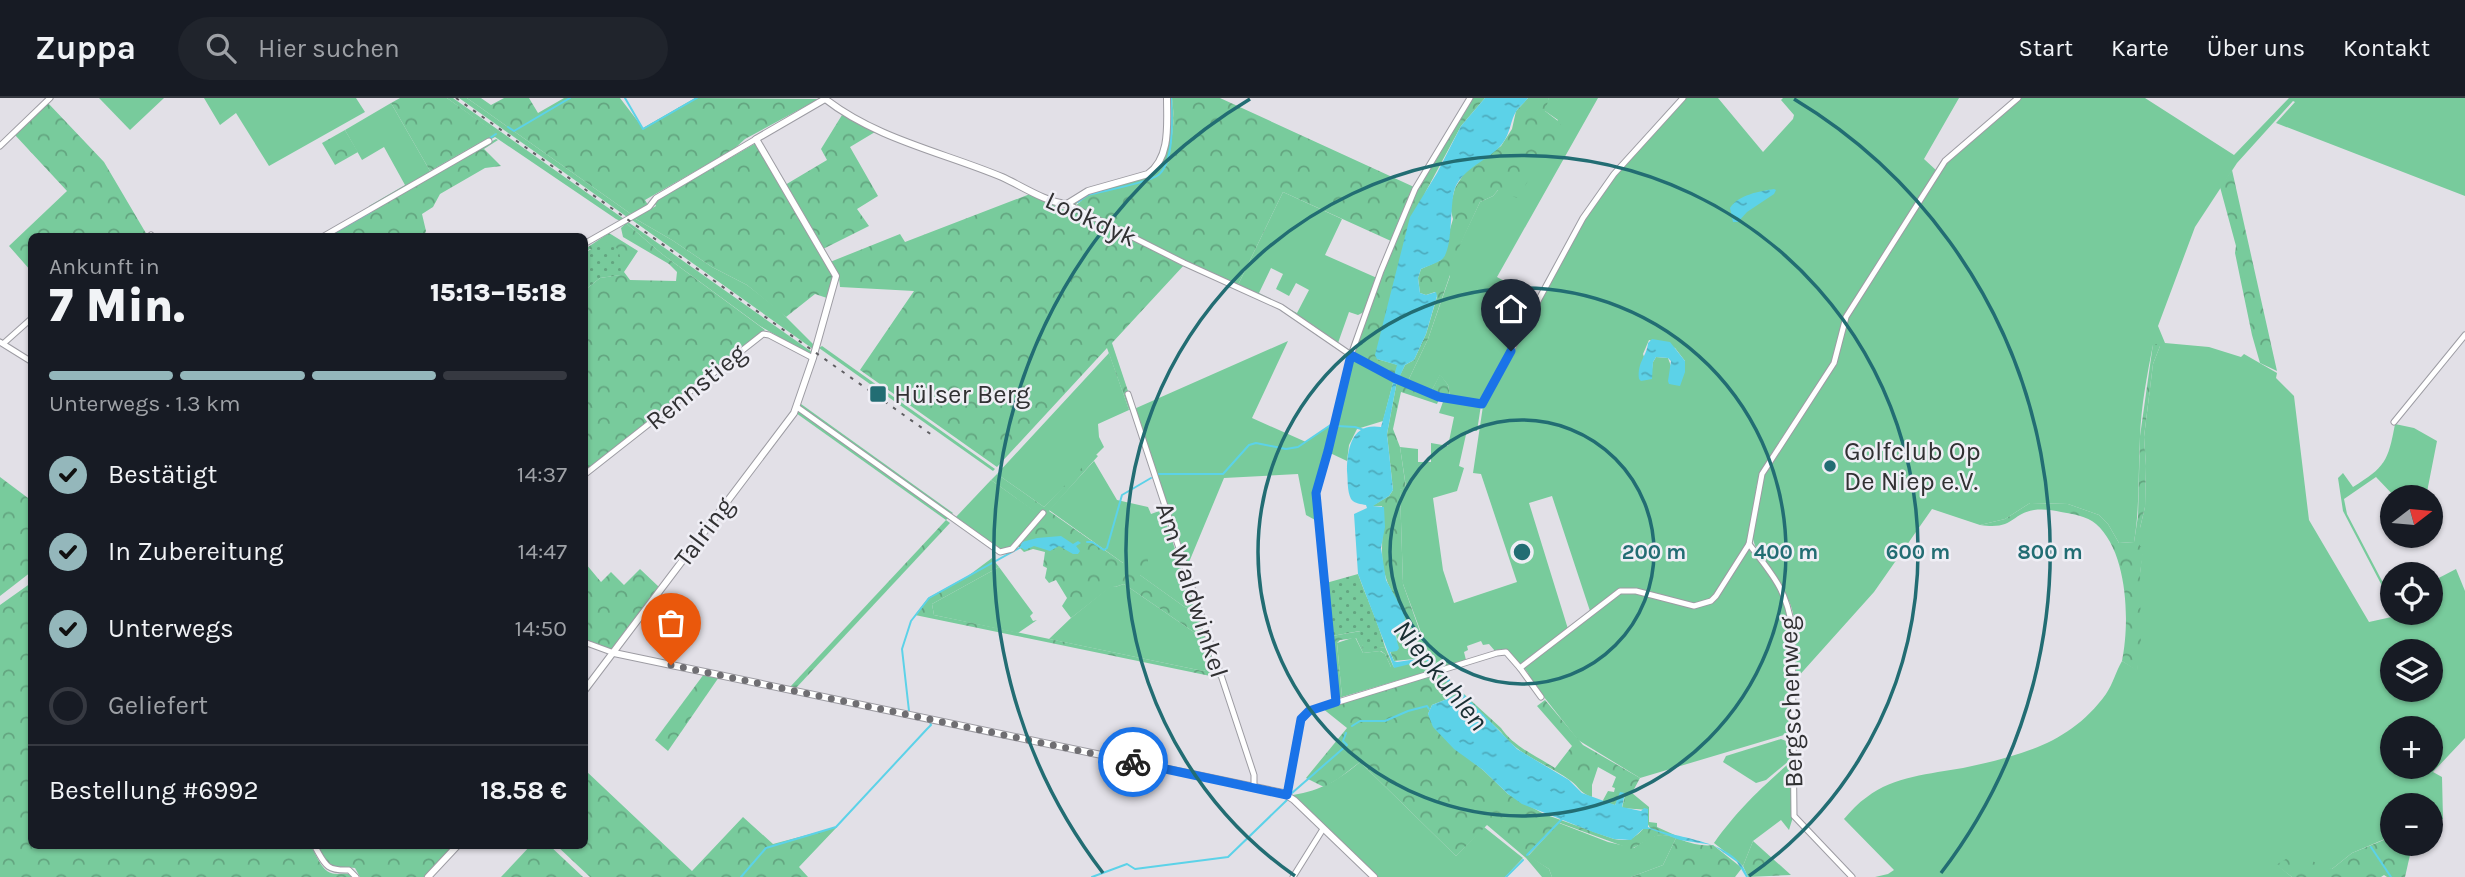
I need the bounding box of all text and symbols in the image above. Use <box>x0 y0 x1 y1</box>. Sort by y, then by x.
search box <box>178 17 668 80</box>
text: Zuppa <box>35 29 136 67</box>
icon: search <box>202 29 240 67</box>
text: Hier suchen <box>258 33 400 64</box>
text: Start <box>2019 34 2073 62</box>
text: Karte <box>2111 34 2169 62</box>
text: Über uns <box>2207 34 2305 62</box>
text: Kontakt <box>2343 34 2430 62</box>
street label: Lookdyk <box>1040 184 1142 254</box>
text: Ankunft in <box>49 253 160 280</box>
text: 15:13–15:18 <box>430 277 567 308</box>
text: 7 Min. <box>49 279 185 333</box>
pin <box>1481 279 1541 351</box>
icon: home <box>1492 290 1530 328</box>
street label: Rennstieg <box>640 337 753 437</box>
place label: Hülser Berg <box>894 379 1030 410</box>
marker: Hülser Berg <box>868 384 888 404</box>
text: Unterwegs · 1.3 km <box>49 390 240 417</box>
place label: Golfclub Op De Niep e.V. <box>1844 436 1981 497</box>
icon: check <box>49 456 87 494</box>
marker: Golfclub Op De Niep e.V. <box>1822 458 1838 474</box>
text: Bestätigt <box>108 459 217 490</box>
text: 14:37 <box>517 461 567 488</box>
north arrow <box>2380 485 2443 548</box>
map controls <box>2380 485 2443 856</box>
street label: Talring <box>668 491 741 573</box>
street label: Am Waldwinkel <box>1149 498 1235 682</box>
icon: check <box>49 533 87 571</box>
text: In Zubereitung <box>108 536 283 567</box>
text: 14:47 <box>518 538 567 565</box>
centre of rings <box>1510 540 1534 564</box>
text: 200 m <box>1622 540 1686 564</box>
text: 400 m <box>1754 540 1818 564</box>
text: 600 m <box>1886 540 1950 564</box>
text: 800 m <box>2017 540 2083 564</box>
button: locate <box>2380 562 2443 625</box>
pin <box>641 593 701 665</box>
icon: bag <box>652 604 690 642</box>
icon: check <box>49 610 87 648</box>
text: Unterwegs <box>108 613 234 644</box>
water label: Niepkuhlen <box>1386 613 1496 737</box>
text: 14:50 <box>515 615 567 642</box>
street label: Bergschenweg <box>1772 615 1809 788</box>
button: layers <box>2380 639 2443 702</box>
text: Geliefert <box>108 690 208 721</box>
button: + <box>2380 716 2443 779</box>
courier <box>1098 727 1168 797</box>
icon: bike <box>1114 743 1152 781</box>
text: Bestellung #6992 <box>49 775 259 806</box>
text: 18.58 € <box>480 775 567 806</box>
button: − <box>2380 793 2443 856</box>

